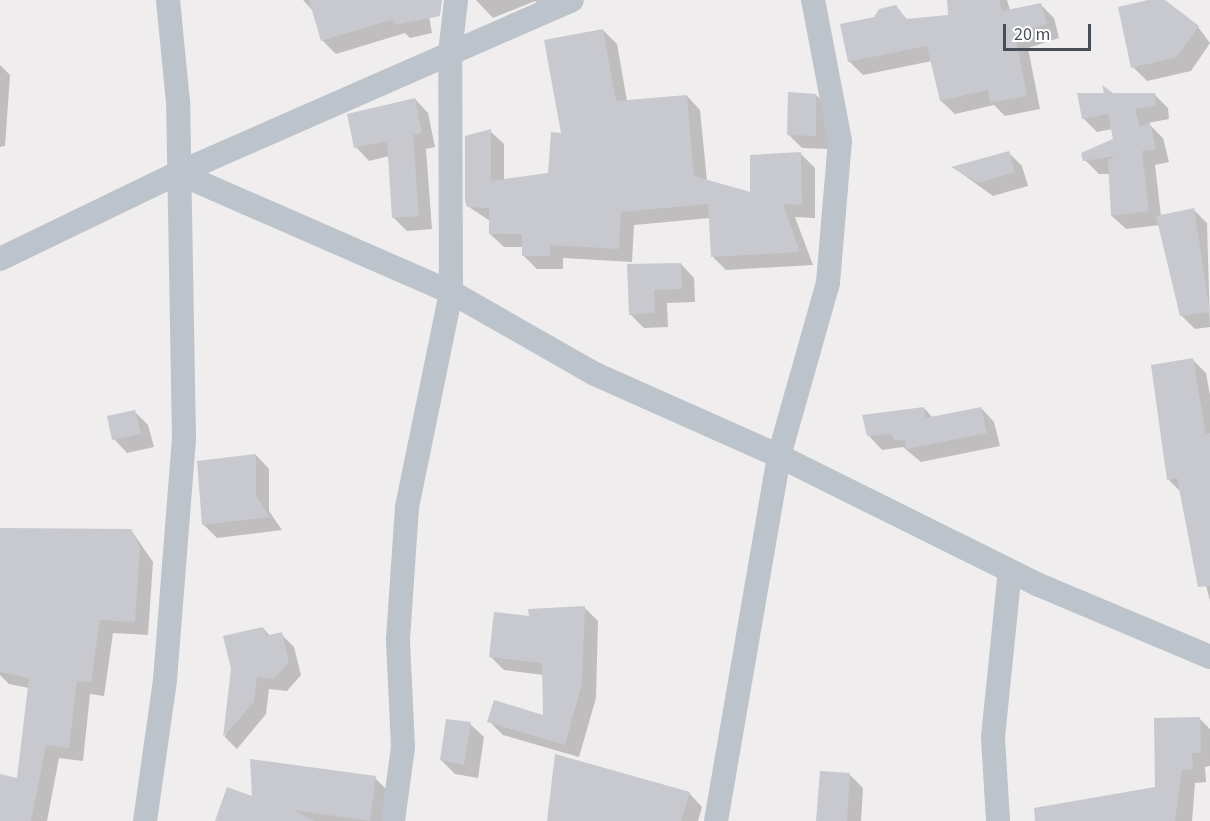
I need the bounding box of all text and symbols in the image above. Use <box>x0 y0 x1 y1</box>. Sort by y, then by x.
scale bar <box>1006 12 1094 50</box>
text: 20 m <box>1014 22 1050 47</box>

